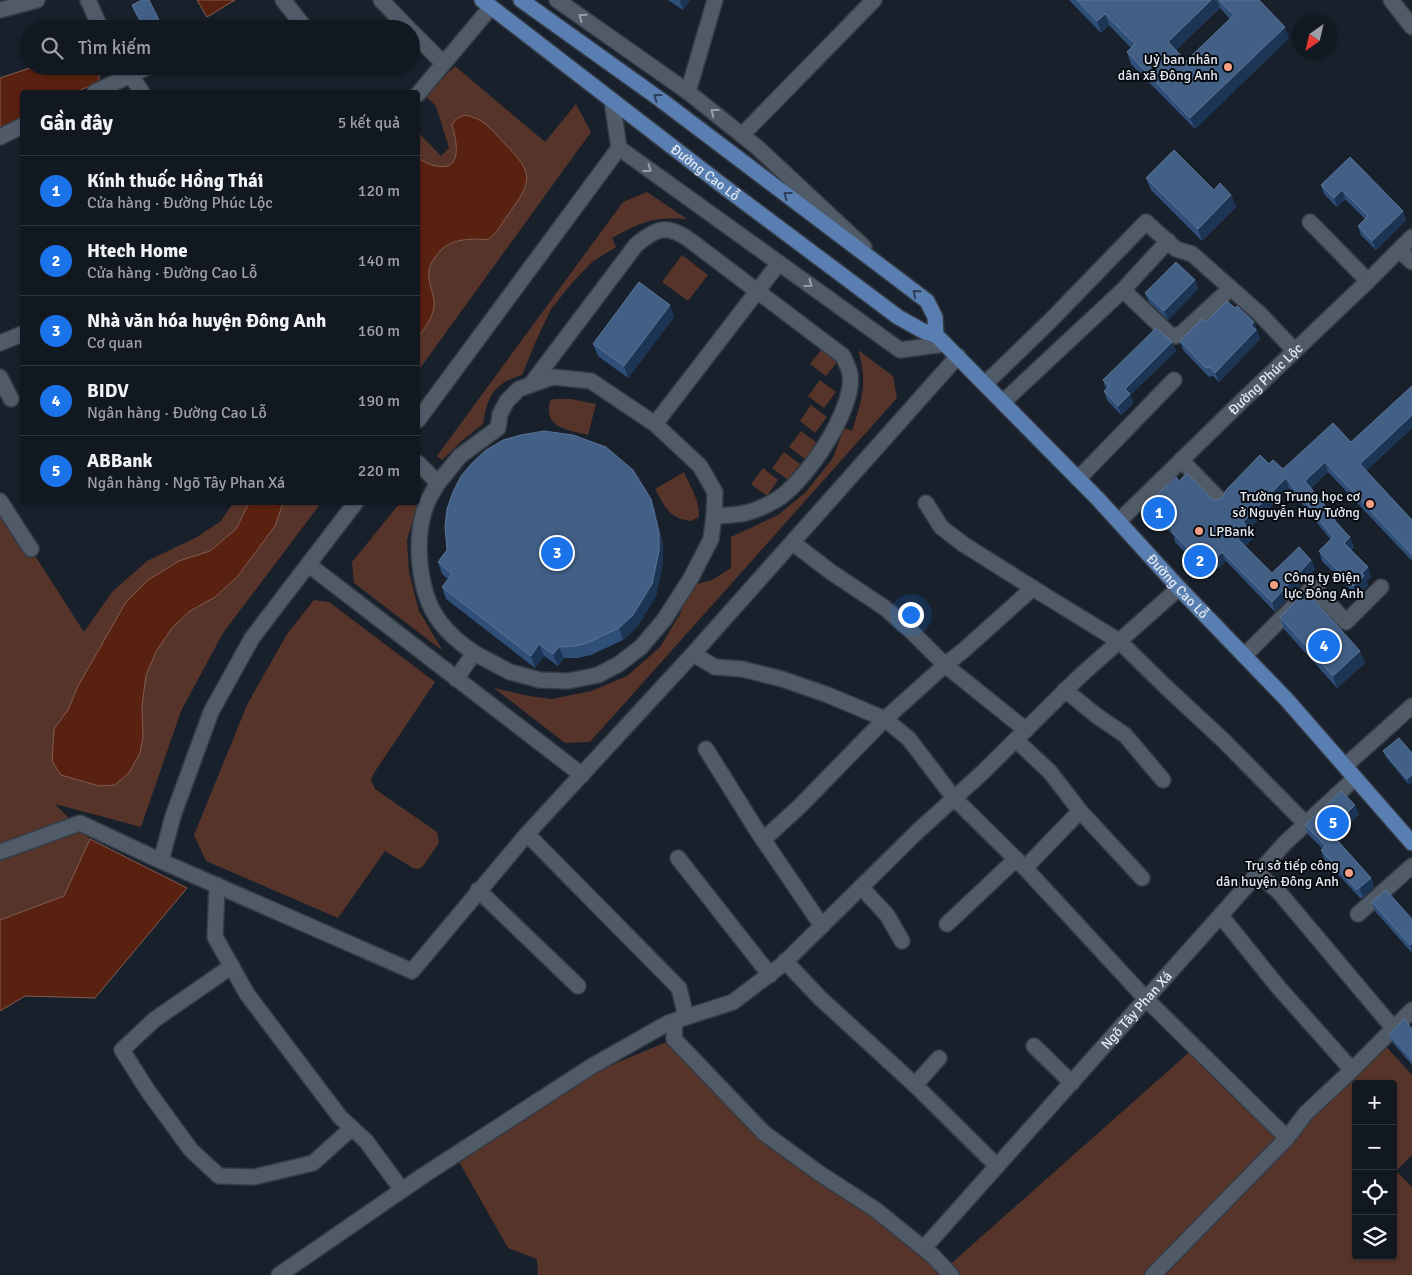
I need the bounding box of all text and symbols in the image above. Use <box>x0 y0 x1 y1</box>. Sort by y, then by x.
one-way arrow <box>578 14 588 23</box>
north arrow <box>1292 15 1337 60</box>
search box <box>20 20 420 75</box>
icon: search <box>38 34 66 62</box>
text: Tìm kiếm <box>78 36 151 60</box>
place label: Uỷ ban nhân dân xã Đông Anh <box>1118 51 1218 84</box>
marker: Uỷ ban nhân dân xã Đông Anh <box>1222 61 1234 73</box>
one-way arrow <box>653 94 663 103</box>
text: Gần đây <box>40 110 113 136</box>
one-way arrow <box>711 110 720 118</box>
text: 5 kết quả <box>338 113 400 133</box>
street label: Đường Cao Lỗ <box>667 141 743 204</box>
one-way arrow <box>642 163 652 172</box>
text: Kính thuốc Hồng Thái <box>87 169 263 193</box>
text: 1 <box>52 181 60 201</box>
text: 120 m <box>358 181 400 201</box>
one-way arrow <box>784 192 793 200</box>
text: Cửa hàng · Đường Phúc Lộc <box>87 193 273 213</box>
text: Htech Home <box>87 239 188 263</box>
text: 2 <box>52 251 60 271</box>
text: 140 m <box>358 251 400 271</box>
text: Cửa hàng · Đường Cao Lỗ <box>87 263 257 283</box>
one-way arrow <box>803 278 813 287</box>
one-way arrow <box>913 290 922 298</box>
text: Nhà văn hóa huyện Đông Anh <box>87 309 326 333</box>
text: 3 <box>52 321 60 341</box>
text: 160 m <box>358 321 400 341</box>
text: Cơ quan <box>87 333 142 353</box>
street label: Đường Phúc Lộc <box>1225 340 1307 419</box>
text: BIDV <box>87 379 129 403</box>
text: 4 <box>52 391 60 411</box>
text: 190 m <box>358 391 400 411</box>
text: Ngân hàng · Đường Cao Lỗ <box>87 403 267 423</box>
text: ABBank <box>87 449 153 473</box>
text: 5 <box>52 461 60 481</box>
text: 220 m <box>358 461 400 481</box>
text: Ngân hàng · Ngõ Tây Phan Xá <box>87 473 285 493</box>
place label: Trường Trung học cơ sở Nguyễn Huy Tưởng <box>1232 488 1361 521</box>
pin: 1 <box>1143 494 1175 532</box>
marker: Trường Trung học cơ sở Nguyễn Huy Tưởng <box>1364 498 1376 510</box>
place label: LPBank <box>1209 523 1254 540</box>
marker: LPBank <box>1193 525 1205 537</box>
pin: 3 <box>541 534 573 572</box>
pin: 2 <box>1184 542 1216 580</box>
street label: Đường Cao Lỗ <box>1143 551 1212 622</box>
place label: Công ty Điện lực Đông Anh <box>1284 569 1364 602</box>
marker: Công ty Điện lực Đông Anh <box>1268 579 1280 591</box>
your location <box>898 602 924 628</box>
pin: 4 <box>1308 627 1340 665</box>
pin: 5 <box>1317 804 1349 842</box>
place label: Trụ sở tiếp công dân huyện Đông Anh <box>1216 857 1339 890</box>
marker: Trụ sở tiếp công dân huyện Đông Anh <box>1343 867 1355 879</box>
street label: Ngõ Tây Phan Xá <box>1097 968 1176 1053</box>
map controls <box>1352 1080 1397 1260</box>
button: + <box>1352 1080 1397 1125</box>
button: − <box>1352 1125 1397 1170</box>
button: locate <box>1352 1170 1397 1215</box>
button: layers <box>1352 1215 1397 1260</box>

